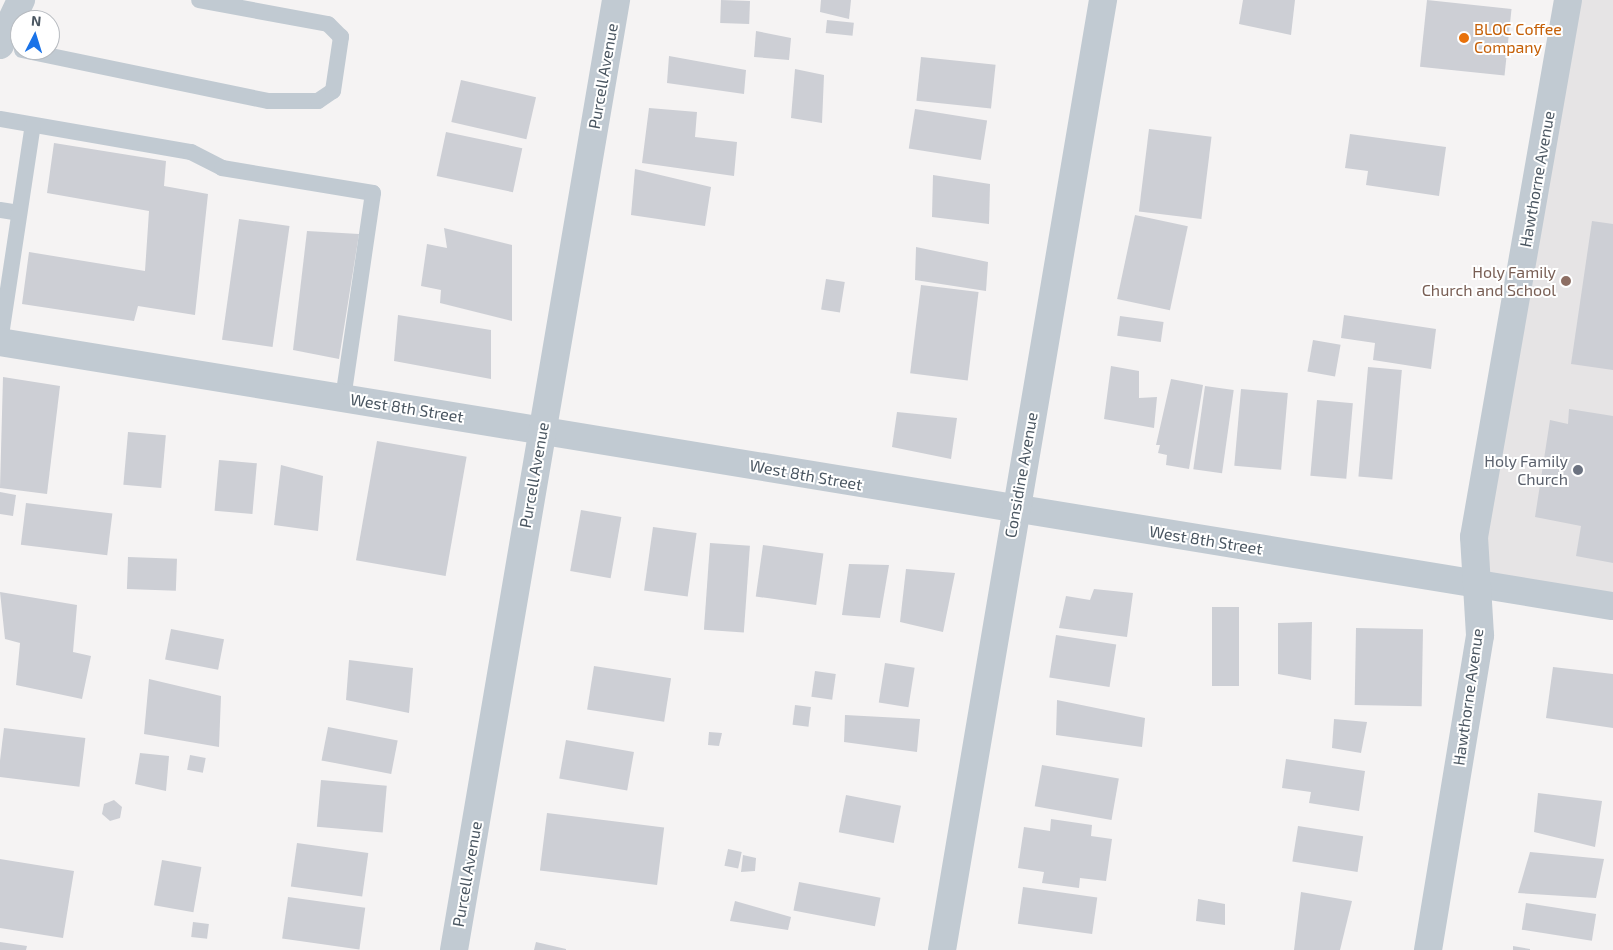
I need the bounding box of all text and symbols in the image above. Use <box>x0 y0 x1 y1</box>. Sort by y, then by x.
north arrow <box>10 10 60 60</box>
text: N <box>30 12 42 29</box>
place label: BLOC Coffee Company <box>1474 19 1562 57</box>
street label: Purcell Avenue <box>584 21 622 131</box>
marker: BLOC Coffee Company <box>1458 32 1470 44</box>
street label: Hawthorne Avenue <box>1516 109 1558 249</box>
place label: Holy Family Church and School <box>1422 262 1556 300</box>
marker: Holy Family Church and School <box>1560 275 1572 287</box>
street label: West 8th Street <box>349 390 465 426</box>
street label: Considine Avenue <box>1000 410 1042 540</box>
street label: Purcell Avenue <box>515 420 553 530</box>
place label: Holy Family Church <box>1484 451 1568 489</box>
street label: West 8th Street <box>748 456 864 494</box>
marker: Holy Family Church <box>1572 464 1584 476</box>
street label: West 8th Street <box>1148 522 1264 558</box>
street label: Hawthorne Avenue <box>1449 627 1487 767</box>
street label: Purcell Avenue <box>448 819 486 929</box>

